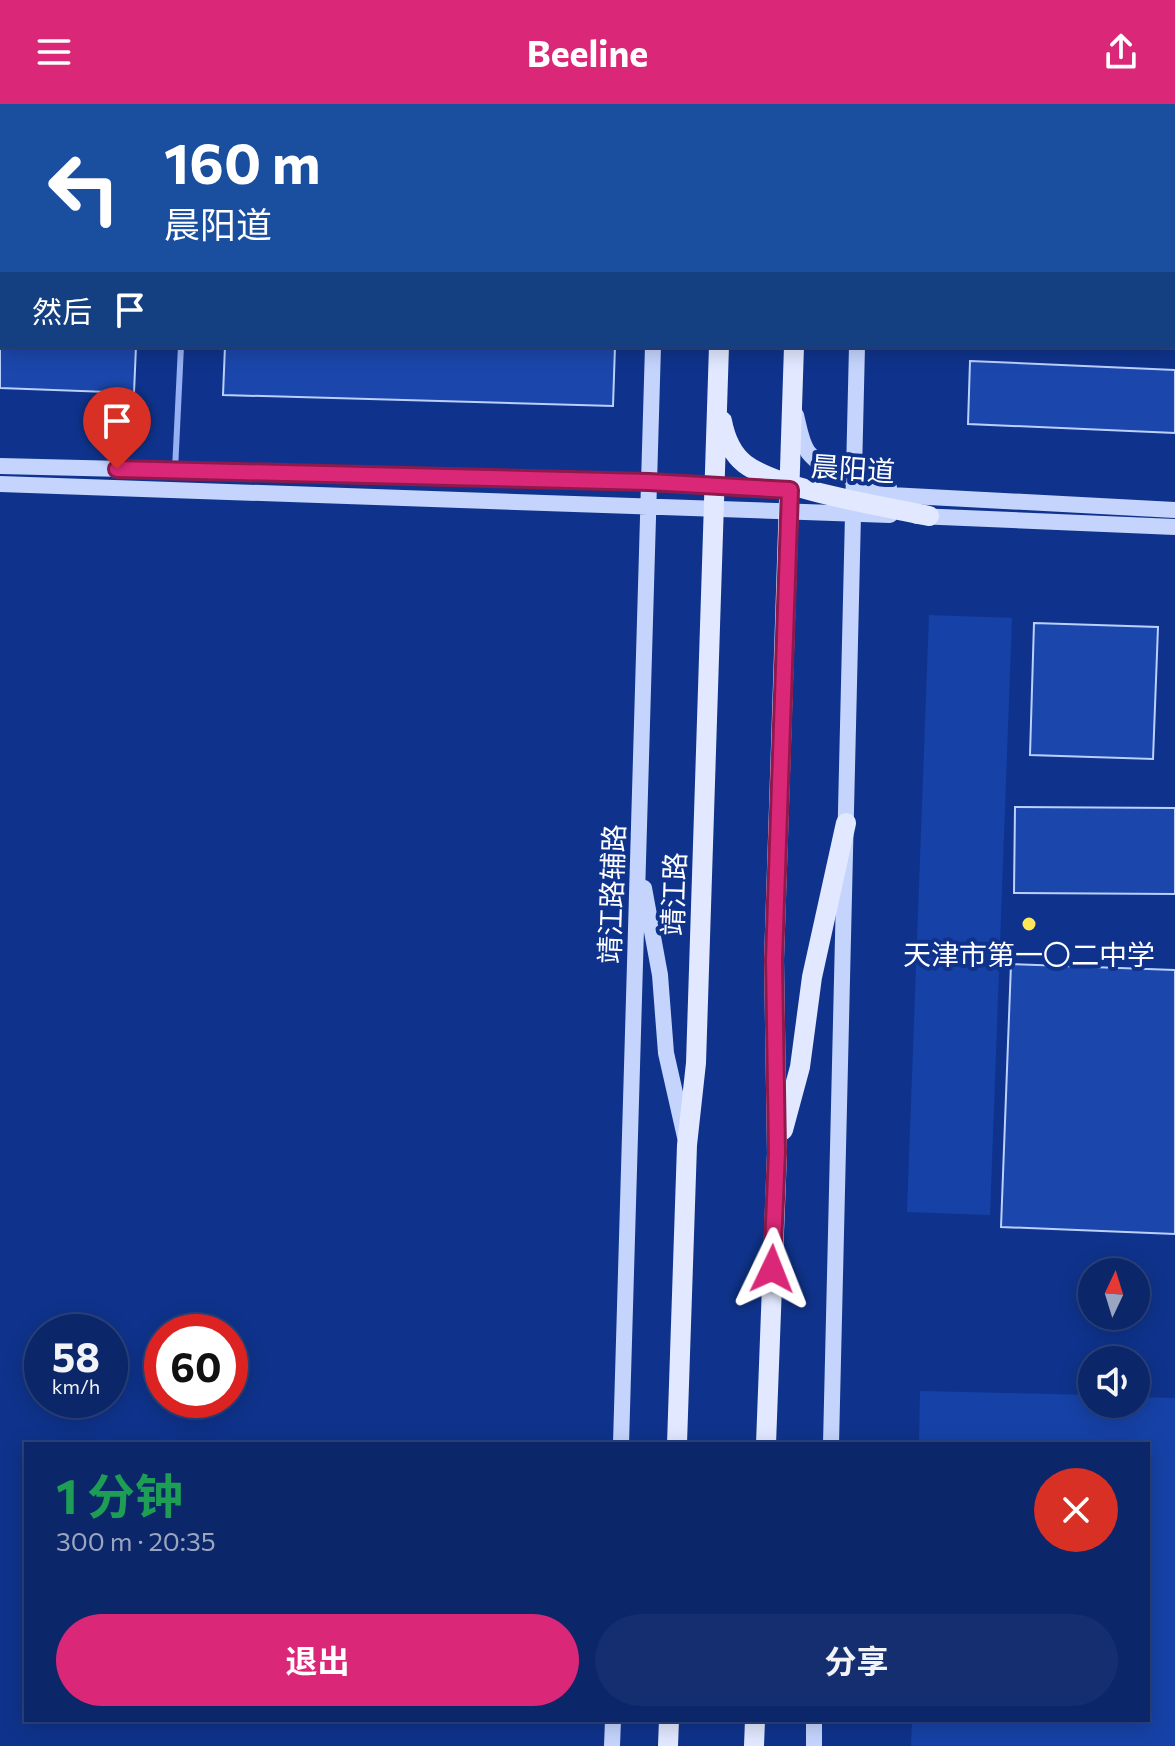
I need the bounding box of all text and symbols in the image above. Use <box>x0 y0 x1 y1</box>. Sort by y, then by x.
icon: menu <box>32 30 76 74</box>
text: Beeline <box>527 30 648 74</box>
icon: share <box>1099 30 1143 74</box>
text: 160 m <box>164 127 321 196</box>
icon: left <box>32 136 136 240</box>
text: 晨阳道 <box>164 201 272 245</box>
icon: arrive <box>108 288 152 332</box>
text: 然后 <box>32 292 92 329</box>
pin <box>83 387 151 469</box>
icon: arrive <box>95 399 139 443</box>
street label: 晨阳道 <box>810 448 896 488</box>
street label: 靖江路辅路 <box>592 823 630 965</box>
street label: 靖江路 <box>655 851 691 937</box>
marker: 天津市第一〇二中学 <box>1020 915 1038 933</box>
place label: 天津市第一〇二中学 <box>903 937 1155 971</box>
position arrow <box>730 1227 814 1311</box>
north arrow <box>1078 1258 1150 1330</box>
map controls <box>1078 1258 1150 1418</box>
speed limit sign: 60 <box>144 1314 248 1418</box>
text: 58 <box>52 1331 100 1380</box>
button: sound <box>1078 1346 1150 1418</box>
text: km/h <box>52 1374 100 1398</box>
text: 1 分钟 <box>56 1465 183 1524</box>
button: close <box>1034 1468 1118 1552</box>
text: 300 m · 20:35 <box>56 1525 216 1556</box>
button: 退出 <box>56 1614 579 1706</box>
button: 分享 <box>595 1614 1118 1706</box>

